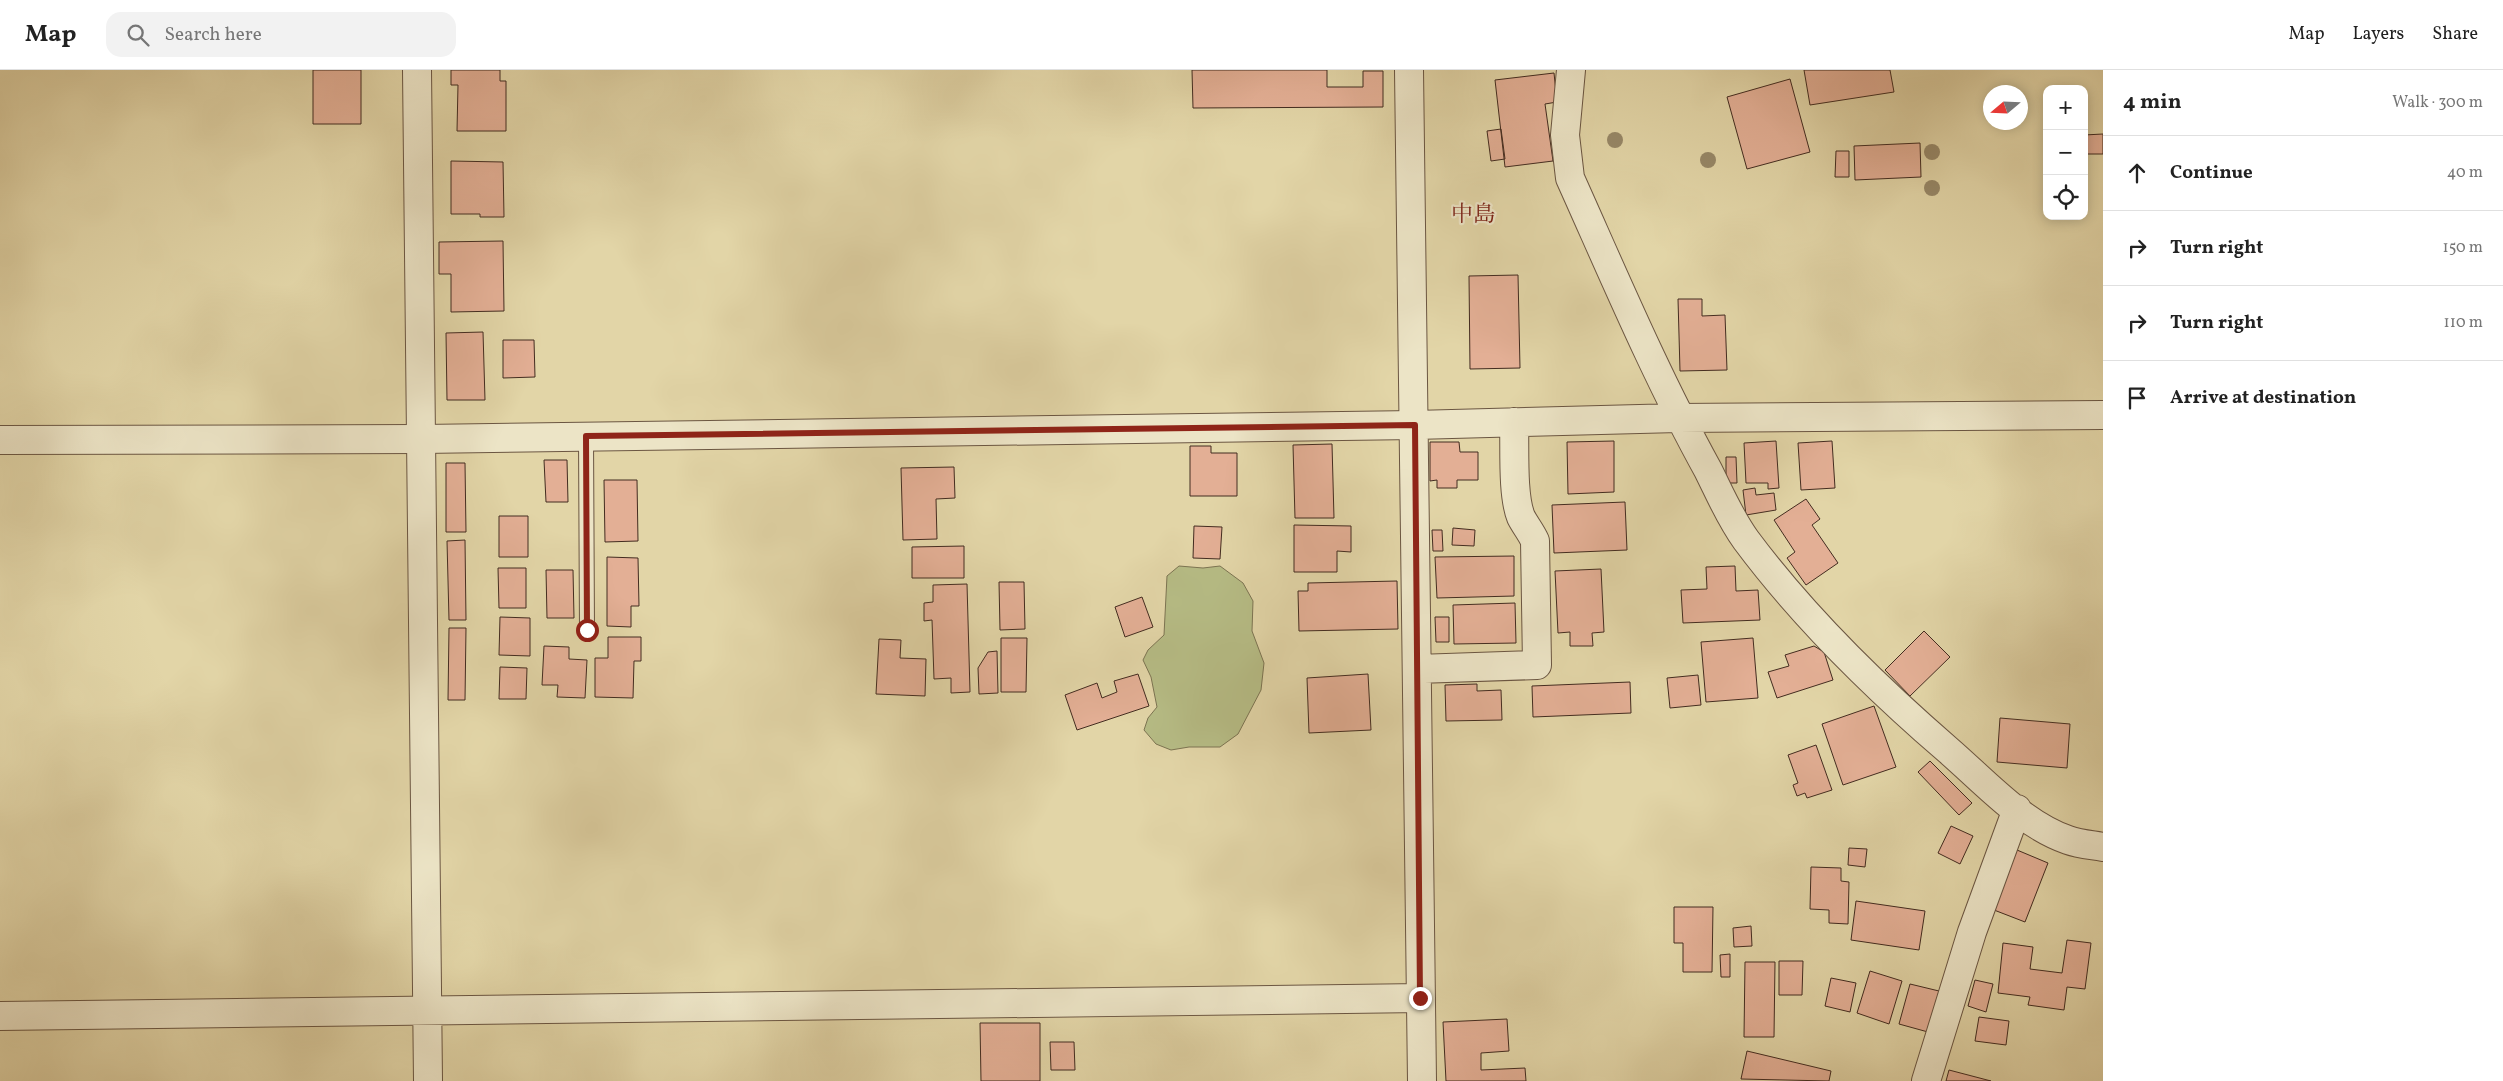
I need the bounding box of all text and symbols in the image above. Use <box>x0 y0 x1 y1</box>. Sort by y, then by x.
search box <box>106 12 456 57</box>
text: Map <box>25 18 76 52</box>
icon: search <box>124 21 152 49</box>
text: Search here <box>164 22 262 48</box>
text: Map <box>2288 22 2324 47</box>
text: Layers <box>2352 22 2404 47</box>
text: Share <box>2432 22 2478 47</box>
north arrow <box>1983 85 2028 130</box>
map controls <box>2043 85 2088 220</box>
button: + <box>2043 85 2088 130</box>
text: 4 min <box>2123 88 2182 117</box>
text: Walk · 300 m <box>2392 92 2483 114</box>
button: − <box>2043 130 2088 175</box>
icon: ahead <box>2123 159 2151 187</box>
text: Continue <box>2170 160 2253 186</box>
text: 40 m <box>2447 162 2483 184</box>
button: locate <box>2043 175 2088 220</box>
district label: 中島 <box>1451 200 1495 231</box>
icon: right <box>2123 234 2151 262</box>
text: Turn right <box>2170 235 2263 261</box>
text: 150 m <box>2442 237 2483 259</box>
icon: right <box>2123 309 2151 337</box>
text: Turn right <box>2170 310 2263 336</box>
text: 110 m <box>2444 312 2483 334</box>
icon: arrive <box>2123 384 2151 412</box>
text: Arrive at destination <box>2170 385 2356 411</box>
route start <box>576 619 599 642</box>
route end <box>1409 987 1432 1010</box>

